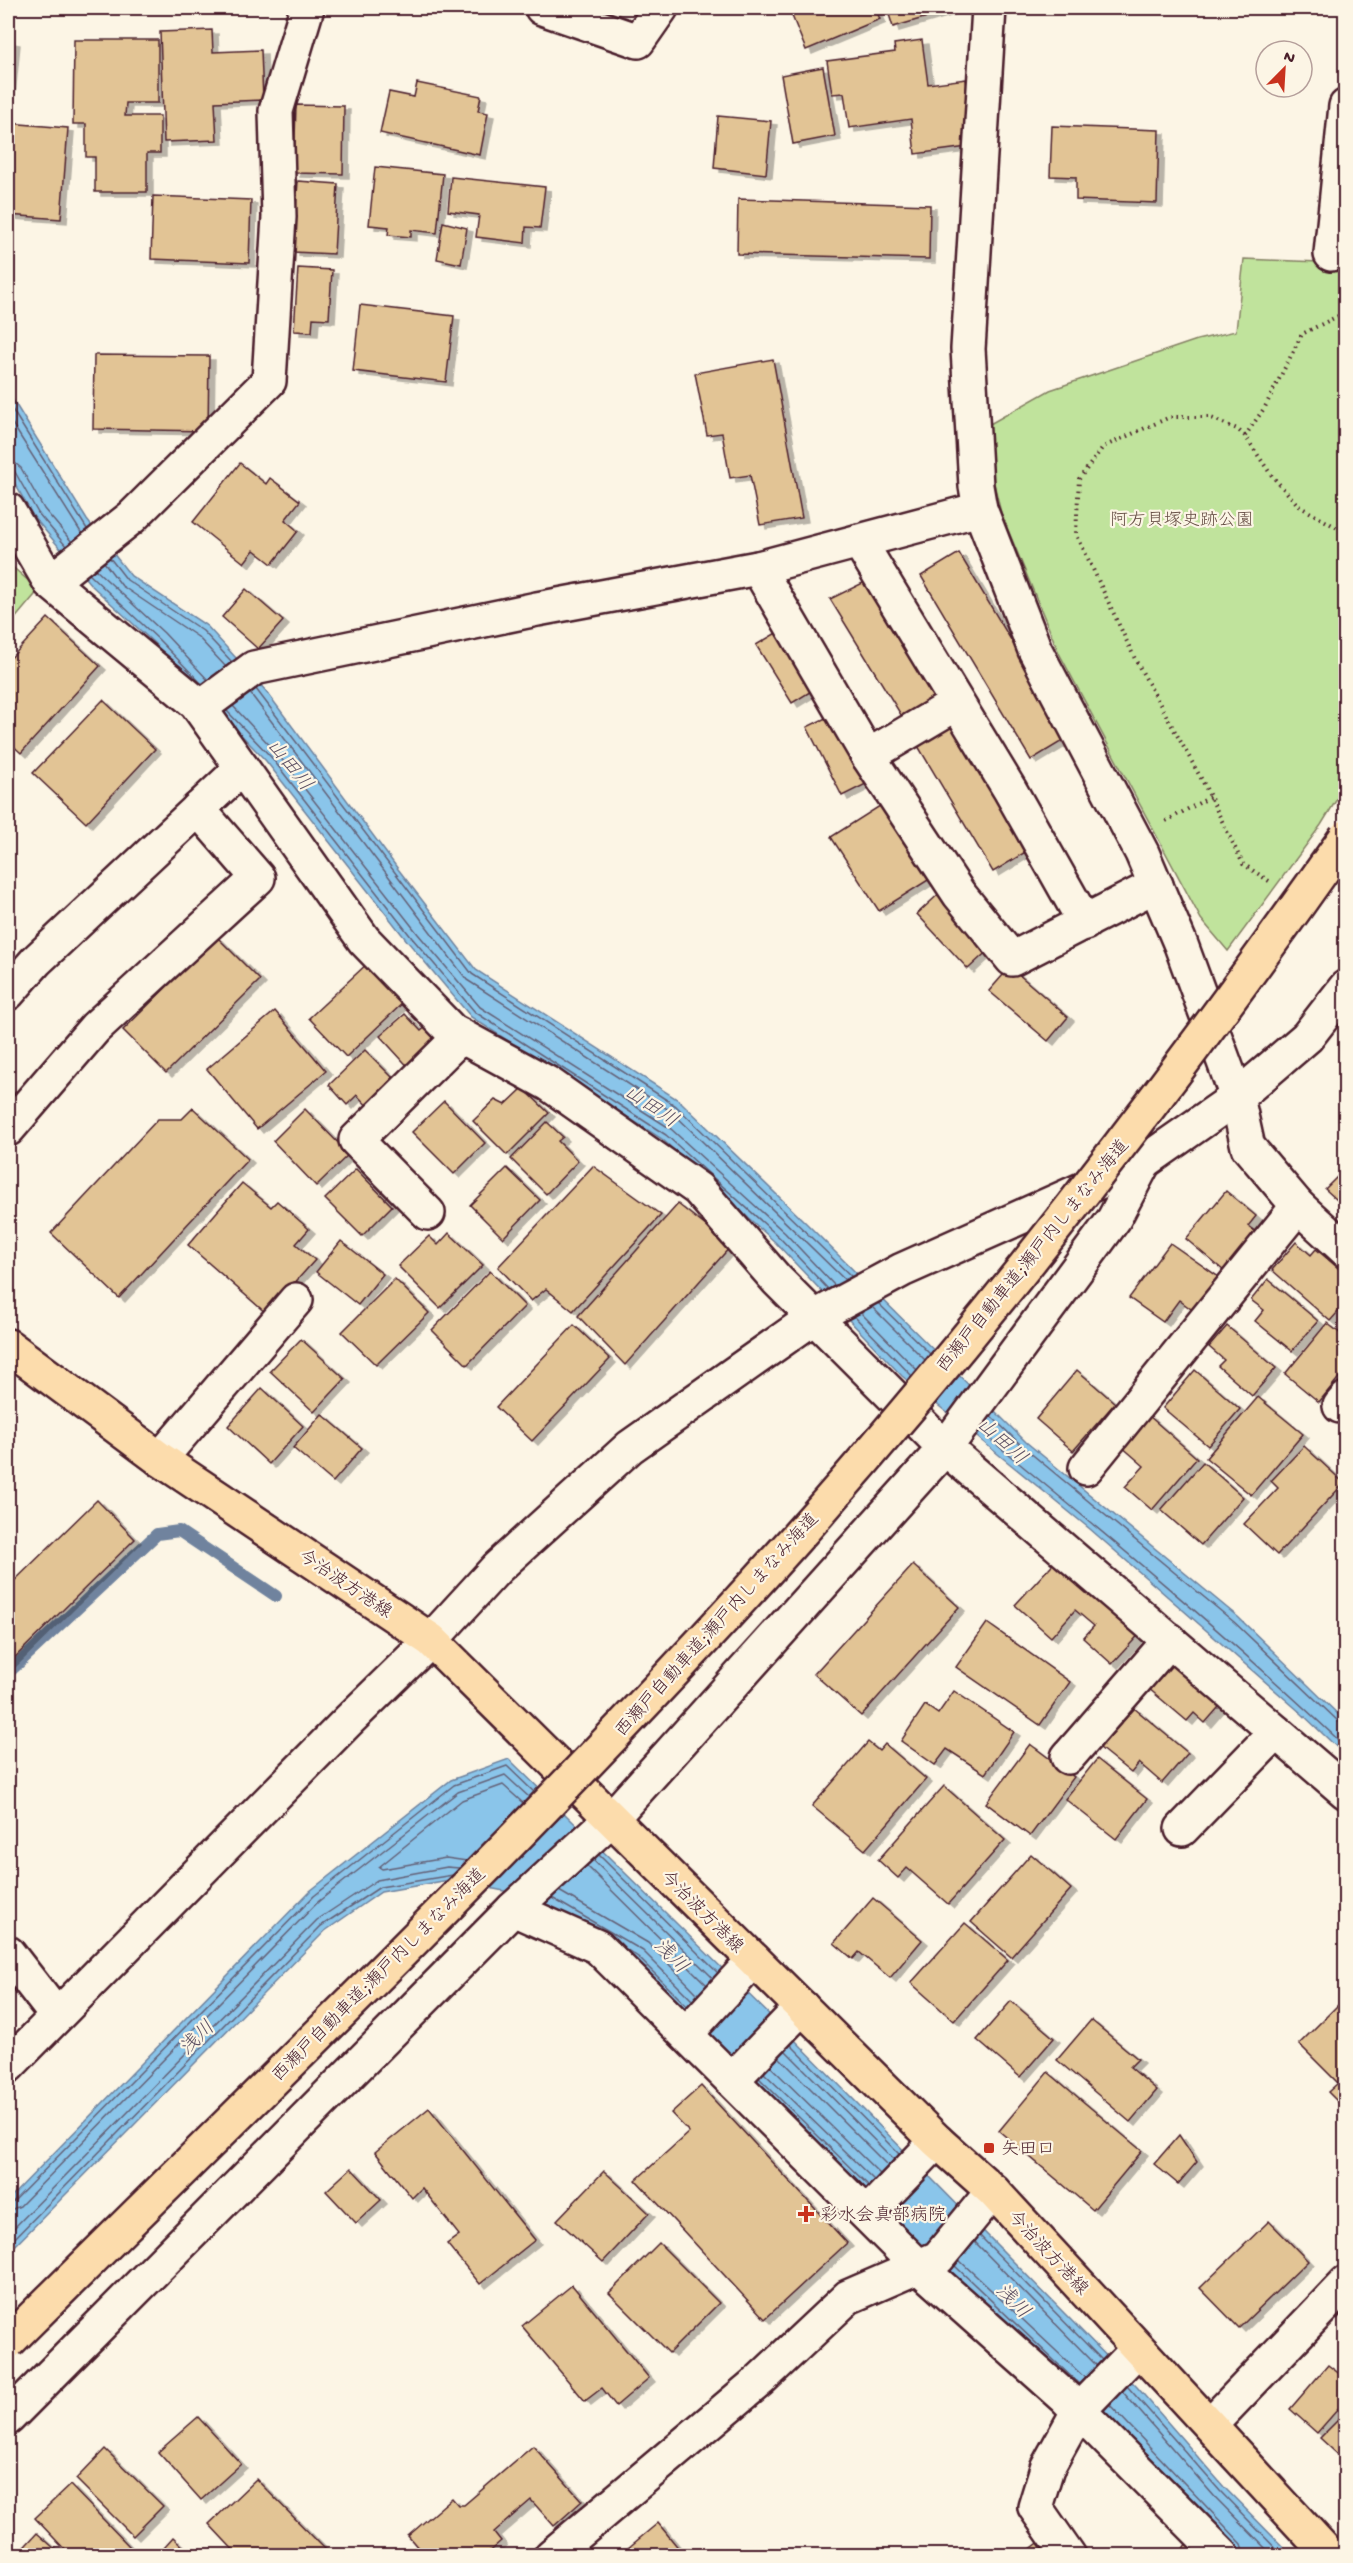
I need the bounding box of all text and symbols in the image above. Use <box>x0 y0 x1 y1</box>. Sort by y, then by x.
north arrow <box>1254 39 1314 99</box>
text: N <box>1280 48 1298 70</box>
park label: 阿方貝塚史跡公園 <box>1110 510 1254 532</box>
water label: 山田川 <box>260 735 317 797</box>
water label: 山田川 <box>619 1081 682 1134</box>
street label: 西瀬戸自動車道;瀬戸内しまなみ海道 <box>933 1135 1135 1377</box>
water label: 山田川 <box>971 1413 1031 1471</box>
street label: 西瀬戸自動車道;瀬戸内しまなみ海道 <box>611 1509 824 1742</box>
street label: 今治波方港線 <box>294 1545 396 1624</box>
street label: 西瀬戸自動車道;瀬戸内しまなみ海道 <box>268 1864 491 2087</box>
street label: 今治波方港線 <box>656 1866 748 1958</box>
water label: 浅川 <box>647 1934 693 1980</box>
water label: 浅川 <box>175 2016 221 2062</box>
place label: 矢田口 <box>1001 2139 1055 2161</box>
marker: 矢田口 <box>982 2141 996 2155</box>
marker: 彩水会真部病院 <box>797 2205 815 2223</box>
place label: 彩水会真部病院 <box>820 2205 946 2227</box>
street label: 今治波方港線 <box>1003 2206 1092 2300</box>
water label: 浅川 <box>989 2279 1035 2325</box>

